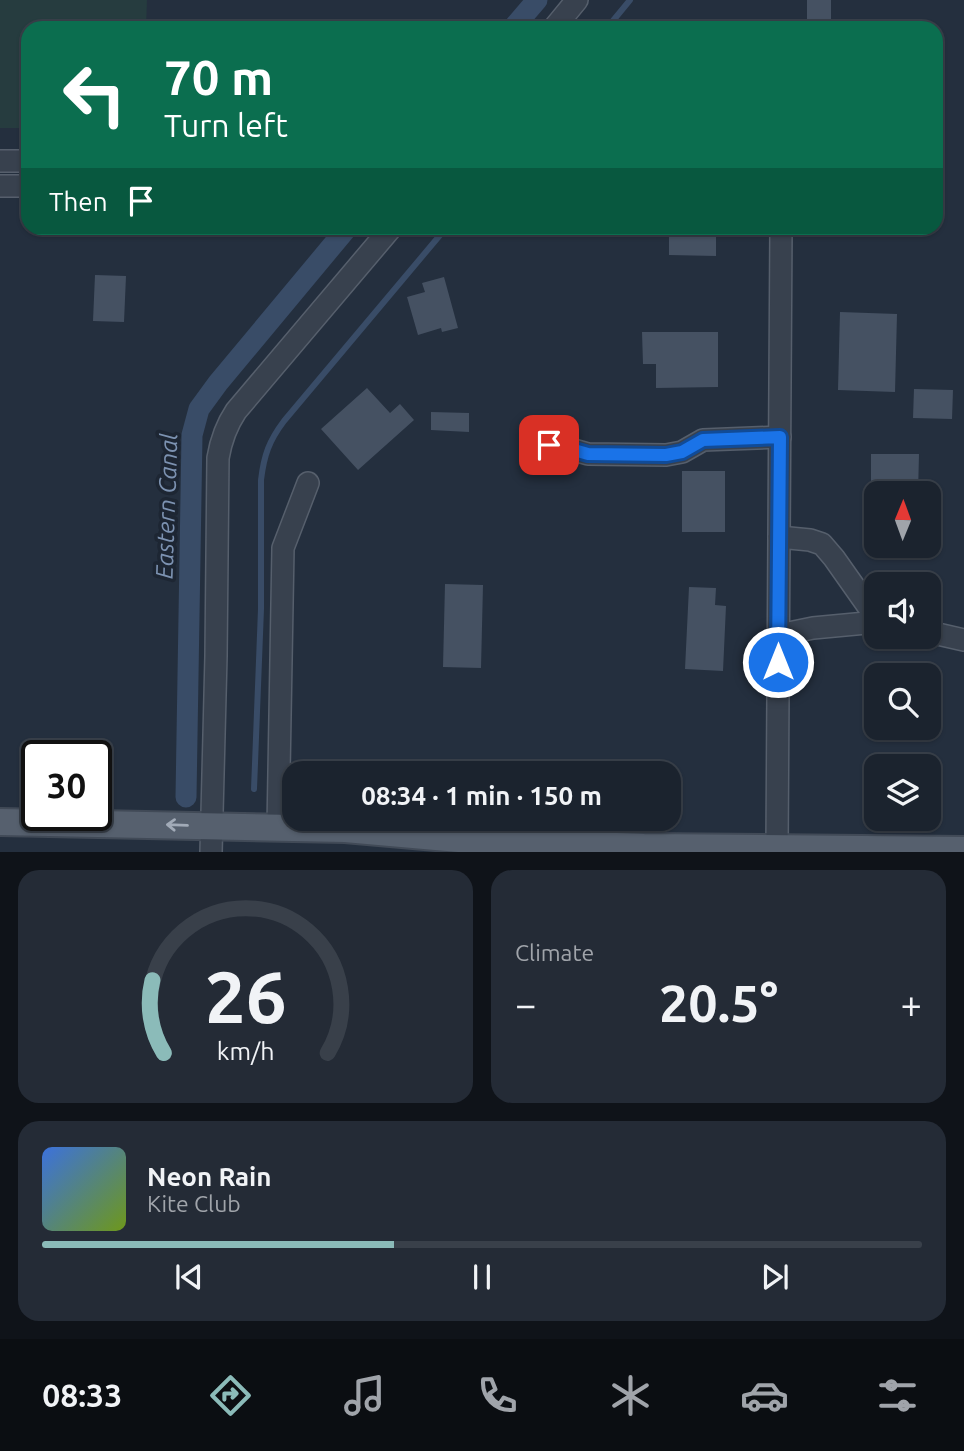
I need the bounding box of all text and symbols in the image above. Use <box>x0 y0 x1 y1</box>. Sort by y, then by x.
icon: left <box>49 49 140 140</box>
text: 70 m <box>164 49 273 104</box>
text: Turn left <box>164 107 288 143</box>
icon: arrive <box>122 182 160 220</box>
text: Then <box>49 187 108 216</box>
pin <box>519 415 579 475</box>
icon: arrive <box>530 426 568 464</box>
water label: Eastern Canal <box>150 432 183 579</box>
north arrow <box>864 481 942 558</box>
map controls <box>864 481 941 831</box>
button: sound <box>864 572 941 649</box>
position arrow <box>741 625 815 699</box>
button: search <box>864 663 941 740</box>
speed limit sign: 30 <box>21 740 112 831</box>
button: layers <box>864 754 941 831</box>
text: 08:34 · 1 min · 150 m <box>361 781 602 810</box>
one-way arrow <box>165 819 188 832</box>
text: Climate <box>515 940 594 965</box>
text: 26 <box>204 955 287 1037</box>
text: 20.5° <box>659 974 778 1032</box>
text: − <box>515 983 536 1025</box>
text: + <box>901 983 922 1025</box>
text: km/h <box>217 1036 274 1064</box>
text: Neon Rain <box>147 1162 272 1191</box>
text: Kite Club <box>147 1191 241 1216</box>
icon: previous <box>170 1258 208 1296</box>
icon: pause <box>463 1258 501 1296</box>
icon: next <box>756 1258 794 1296</box>
icon: directions <box>206 1371 255 1420</box>
icon: music <box>340 1371 389 1420</box>
icon: phone <box>473 1371 522 1420</box>
icon: climate <box>606 1371 655 1420</box>
icon: car <box>740 1371 789 1420</box>
icon: filters <box>873 1371 922 1420</box>
text: 08:33 <box>42 1377 122 1413</box>

